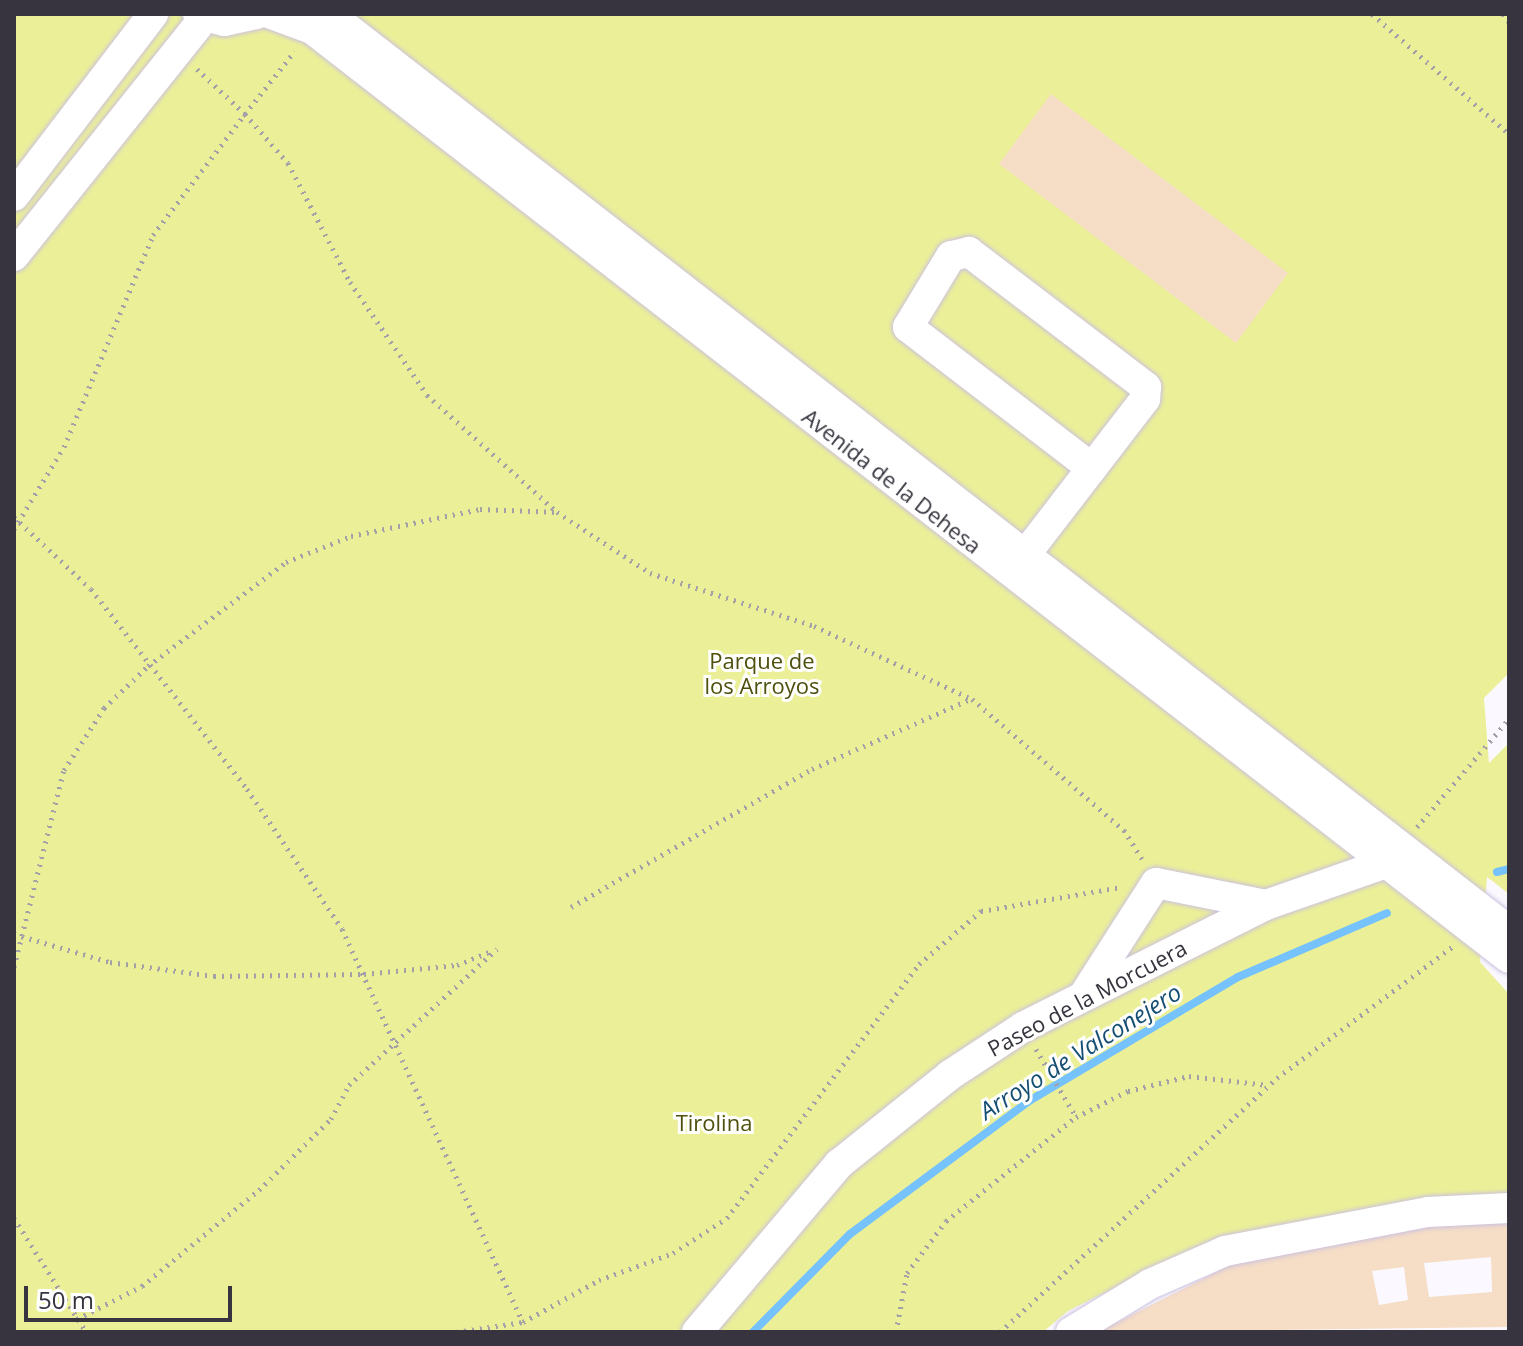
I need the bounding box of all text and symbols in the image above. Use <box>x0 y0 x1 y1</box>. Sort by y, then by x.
street label: Avenida de la Dehesa <box>797 403 987 559</box>
park label: Parque de los Arroyos <box>705 647 819 698</box>
street label: Paseo de la Morcuera <box>983 934 1191 1062</box>
water label: Arroyo de Valconejero <box>974 977 1186 1125</box>
park label: Tirolina <box>676 1110 752 1136</box>
scale bar <box>28 1270 236 1320</box>
text: 50 m <box>38 1283 94 1316</box>

